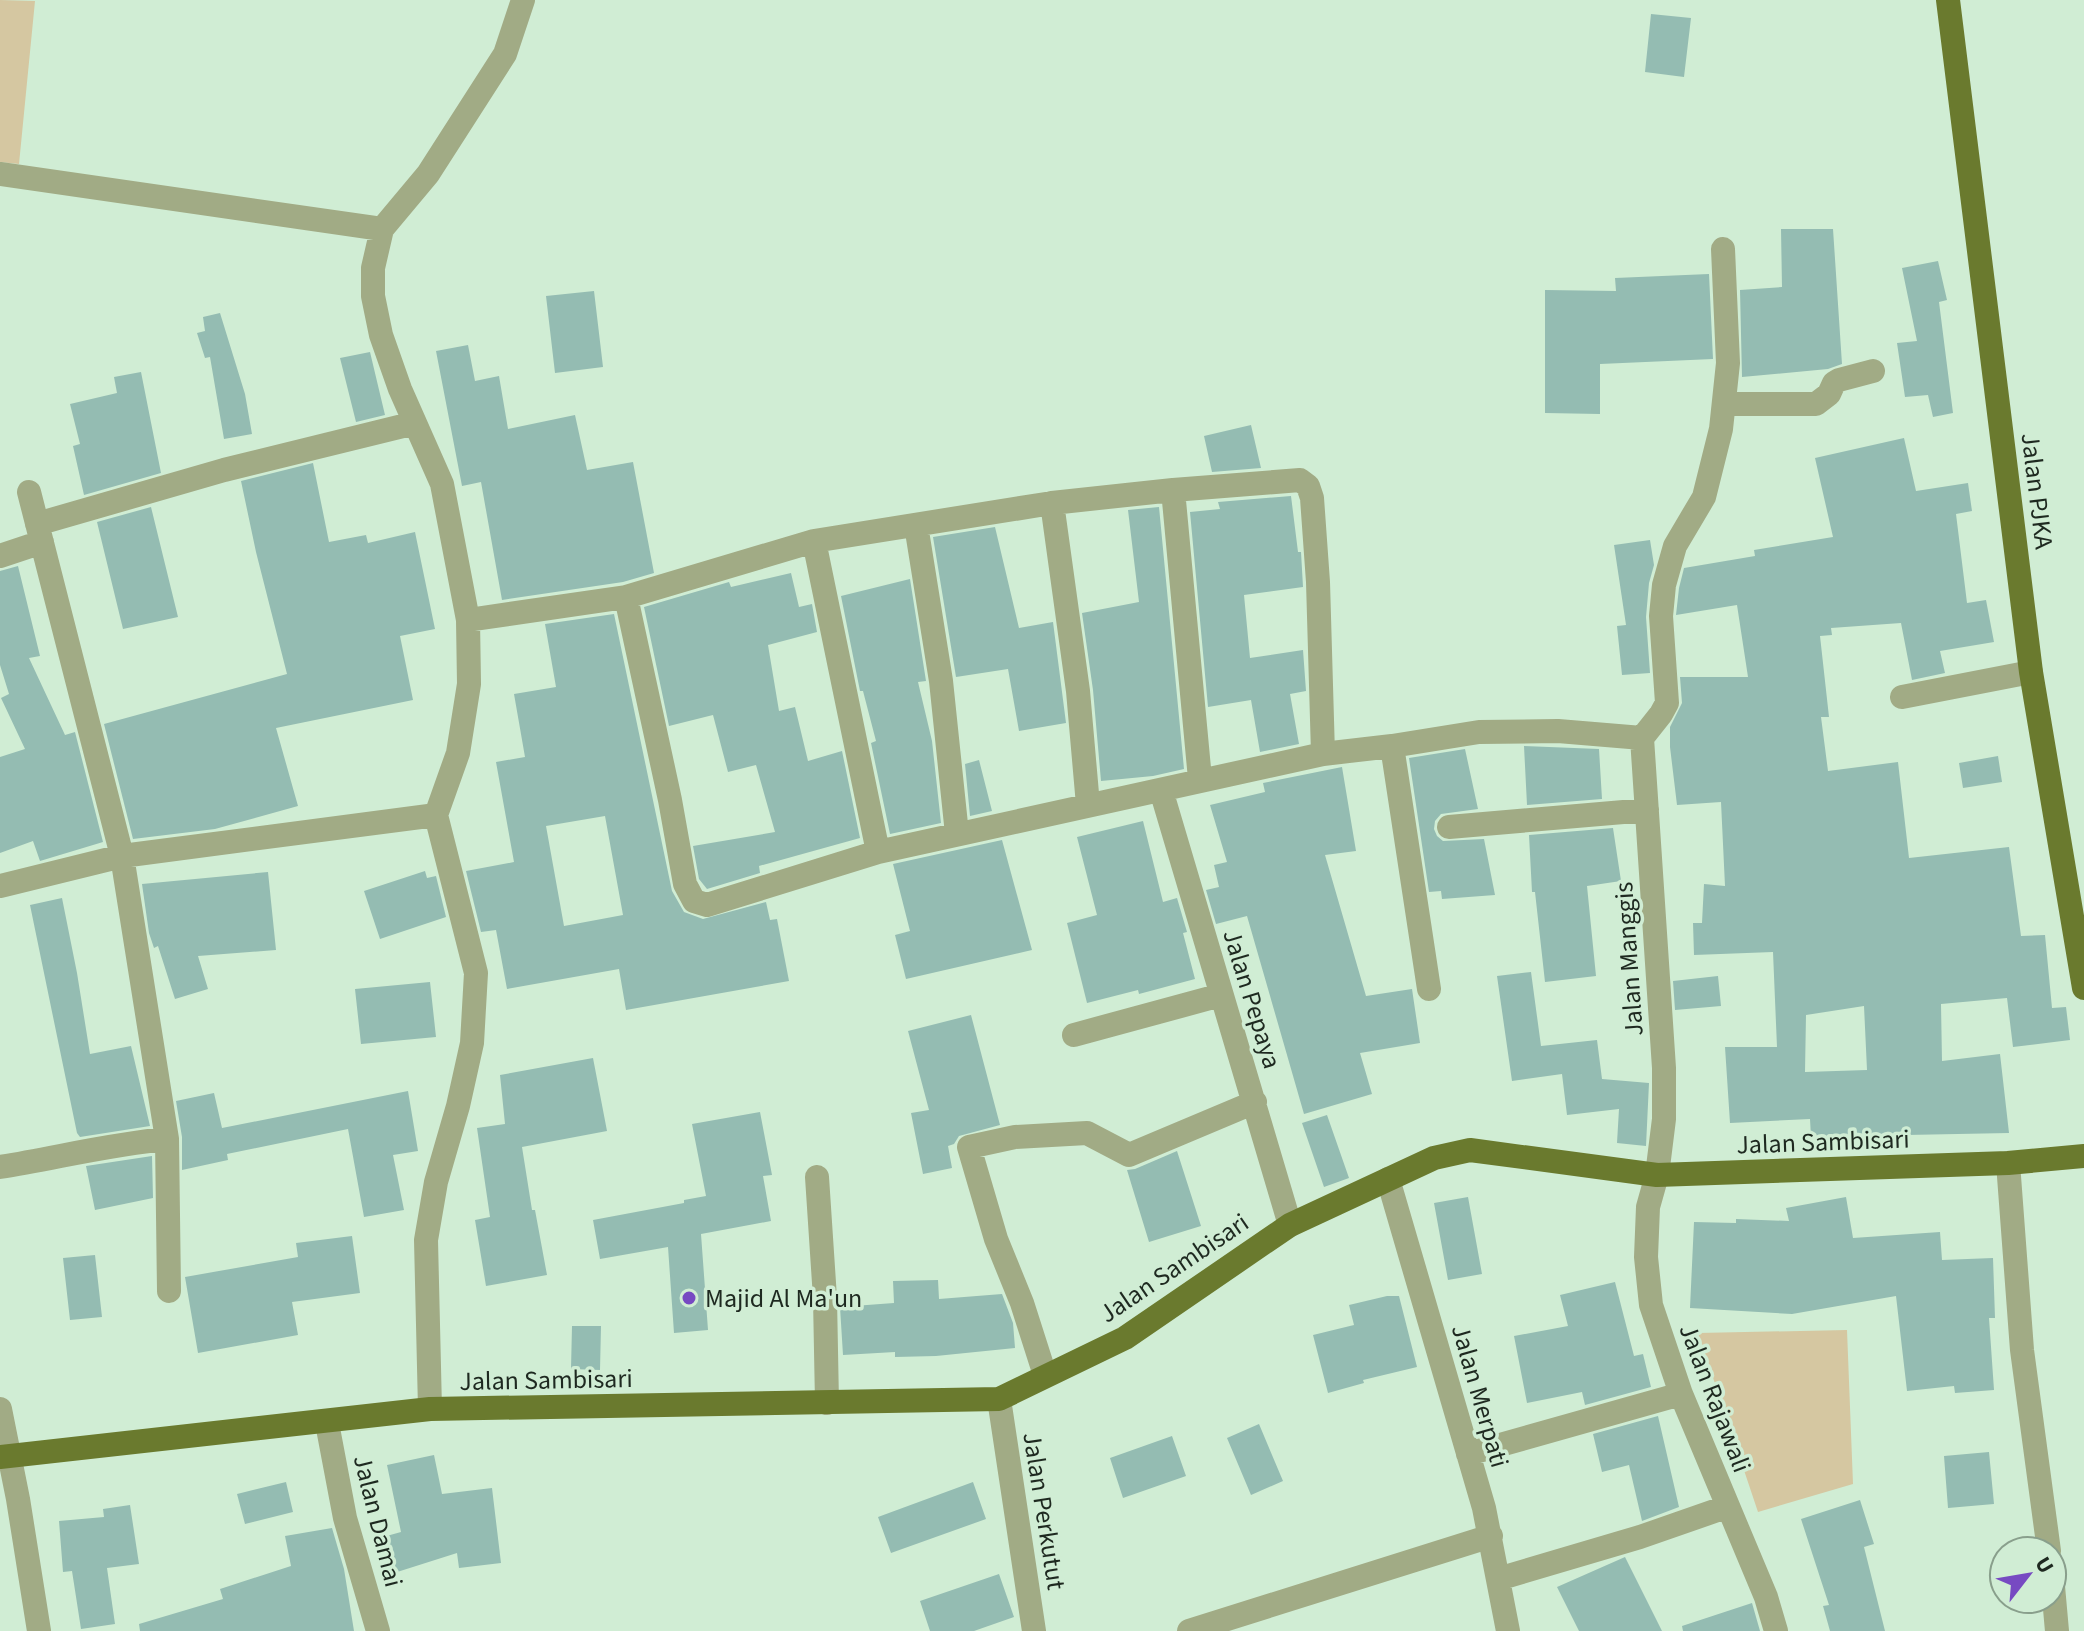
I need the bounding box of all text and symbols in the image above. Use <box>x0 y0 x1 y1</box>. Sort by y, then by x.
street label: Jalan PJKA <box>2012 431 2063 552</box>
street label: Jalan Manggis <box>1605 881 1653 1037</box>
street label: Jalan Pepaya <box>1213 925 1291 1073</box>
street label: Jalan Sambisari <box>1736 1120 1910 1164</box>
street label: Jalan Sambisari <box>1092 1204 1256 1332</box>
place label: Majid Al Ma'un <box>705 1280 862 1317</box>
marker: Majid Al Ma'un <box>680 1289 698 1307</box>
street label: Jalan Rajawali <box>1670 1318 1760 1478</box>
street label: Jalan Merpati <box>1442 1320 1518 1472</box>
street label: Jalan Sambisari <box>459 1360 633 1400</box>
street label: Jalan Perkutut <box>1013 1430 1075 1593</box>
street label: Jalan Damai <box>344 1451 412 1591</box>
north arrow <box>1988 1535 2068 1615</box>
text: U <box>2027 1551 2062 1580</box>

